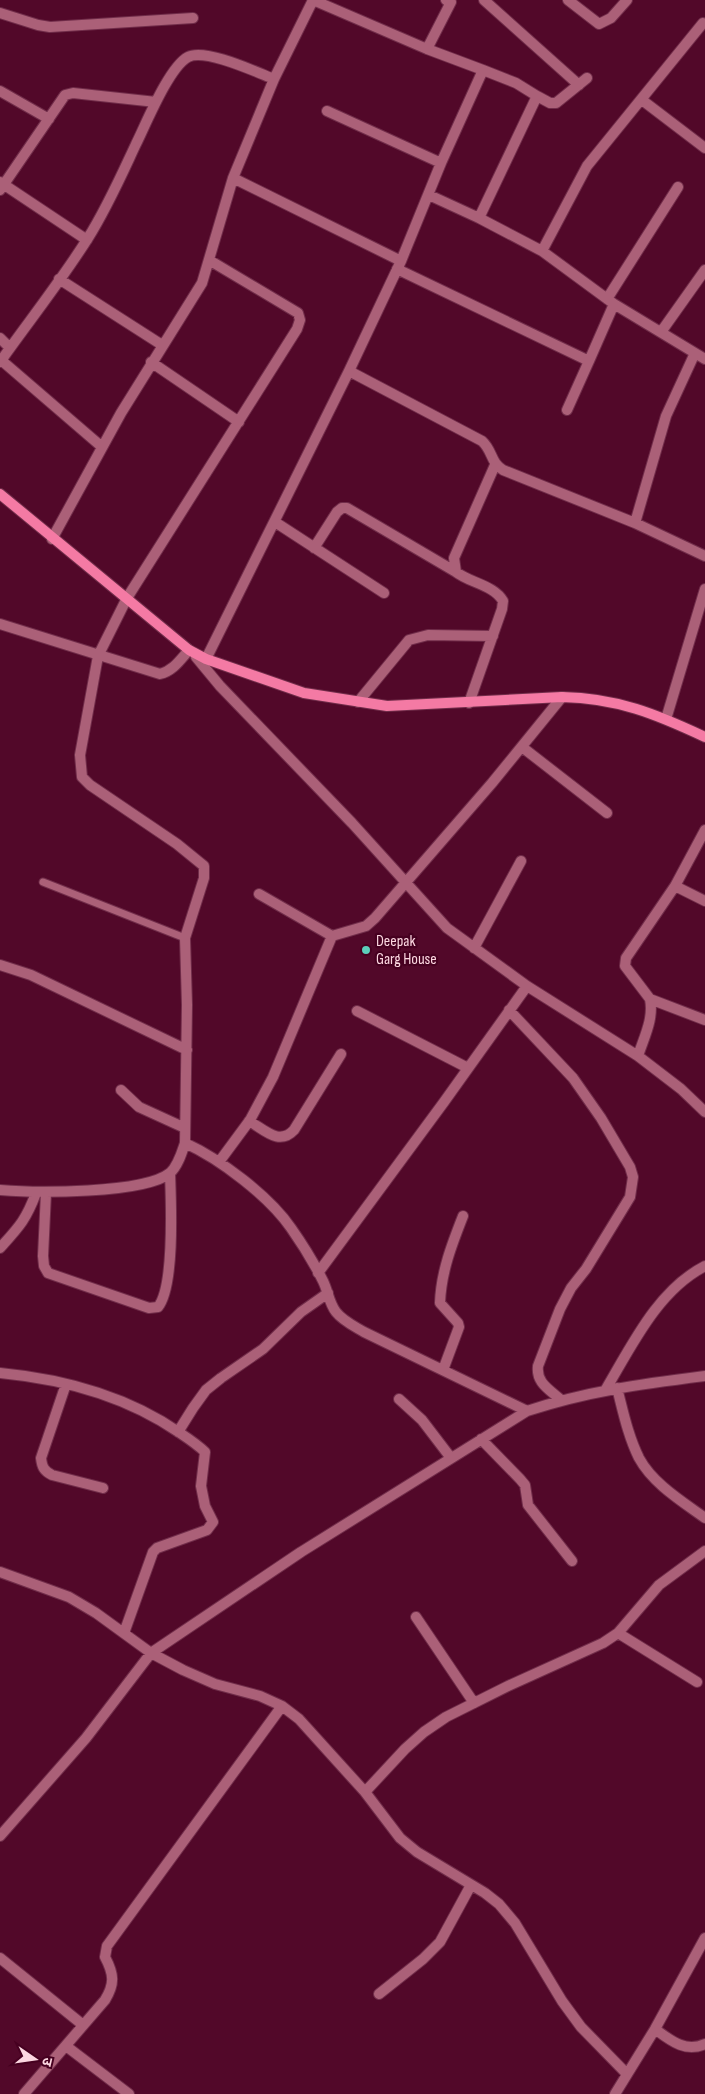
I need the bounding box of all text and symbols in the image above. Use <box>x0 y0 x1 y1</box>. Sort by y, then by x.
place label: Deepak Garg House <box>376 932 437 969</box>
marker: Deepak Garg House <box>360 944 372 956</box>
north arrow <box>10 2034 60 2084</box>
text: उ <box>38 2056 56 2068</box>

